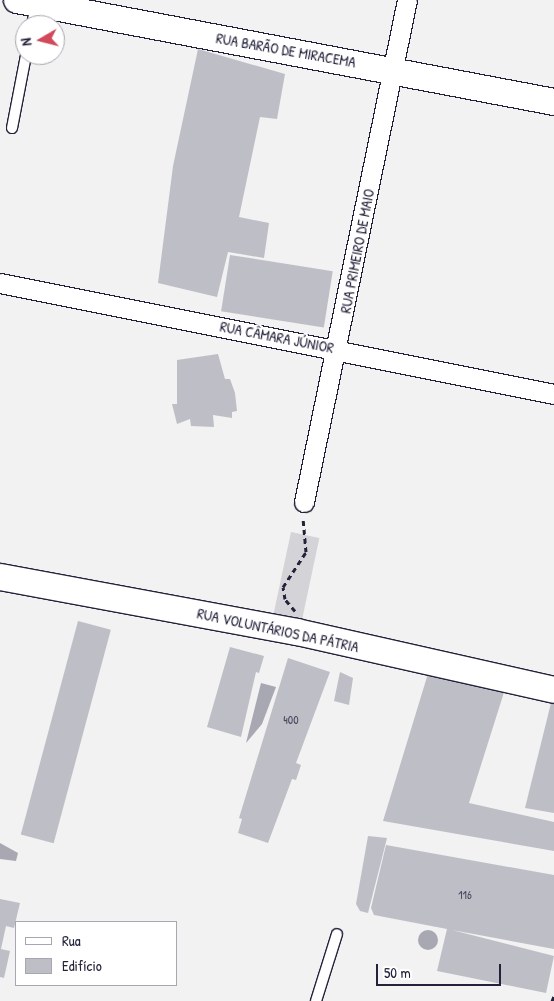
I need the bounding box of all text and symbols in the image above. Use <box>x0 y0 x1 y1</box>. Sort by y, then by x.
north arrow <box>15 15 65 65</box>
street label: RUA BARÃO DE MIRACEMA <box>215 29 357 71</box>
text: N <box>16 37 36 47</box>
street label: RUA PRIMEIRO DE MAIO <box>336 187 378 315</box>
street label: RUA CÂMARA JÚNIOR <box>219 317 335 357</box>
street label: RUA VOLUNTÁRIOS DA PÁTRIA <box>195 604 361 656</box>
house number: 400 <box>283 713 299 727</box>
house number: 116 <box>458 888 472 902</box>
legend <box>15 921 178 986</box>
text: Rua <box>62 930 81 951</box>
scale bar <box>379 954 504 986</box>
text: Edifício <box>62 955 102 976</box>
text: 50 m <box>384 962 411 983</box>

